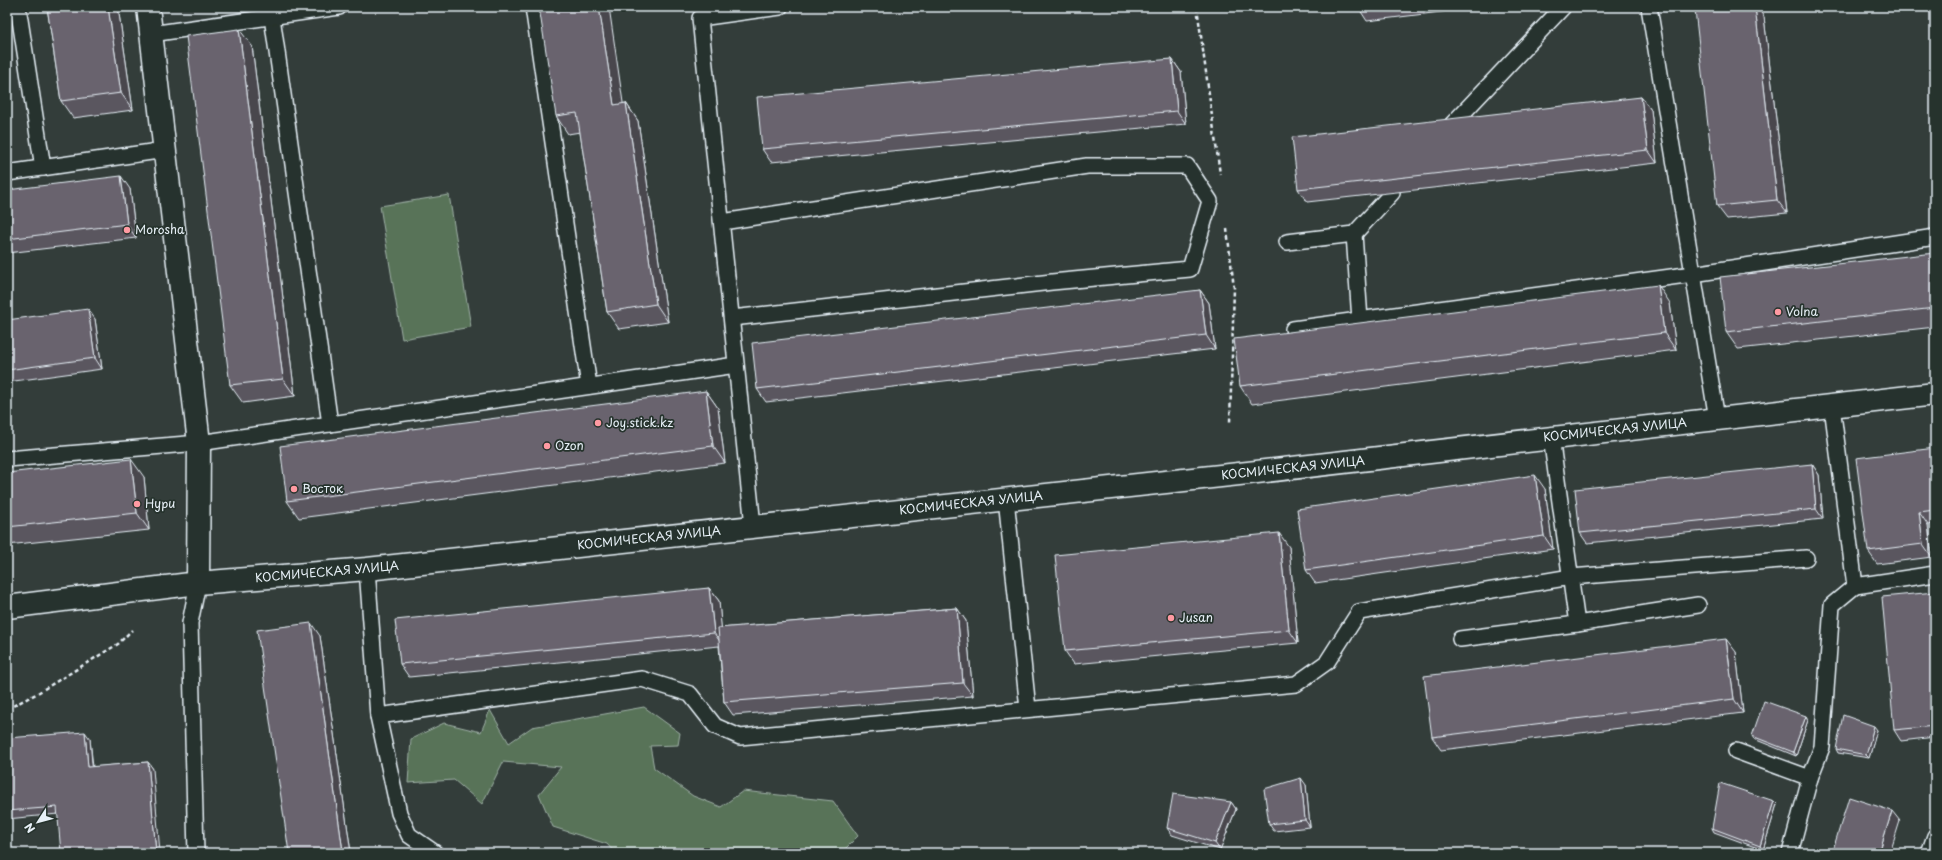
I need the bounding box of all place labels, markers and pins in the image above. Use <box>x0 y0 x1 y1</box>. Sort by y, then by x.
place label: Morosha <box>135 220 185 238</box>
marker: Morosha <box>122 225 132 235</box>
place label: Volna <box>1786 302 1818 320</box>
marker: Volna <box>1773 307 1783 317</box>
place label: Joy.stick.kz <box>606 413 673 431</box>
marker: Joy.stick.kz <box>593 418 603 428</box>
place label: Ozon <box>555 436 584 454</box>
marker: Ozon <box>542 441 552 451</box>
place label: Восток <box>302 479 344 497</box>
marker: Восток <box>289 484 299 494</box>
place label: Нури <box>145 494 175 512</box>
marker: Нури <box>132 499 142 509</box>
place label: Jusan <box>1179 608 1213 626</box>
marker: Jusan <box>1166 613 1176 623</box>

